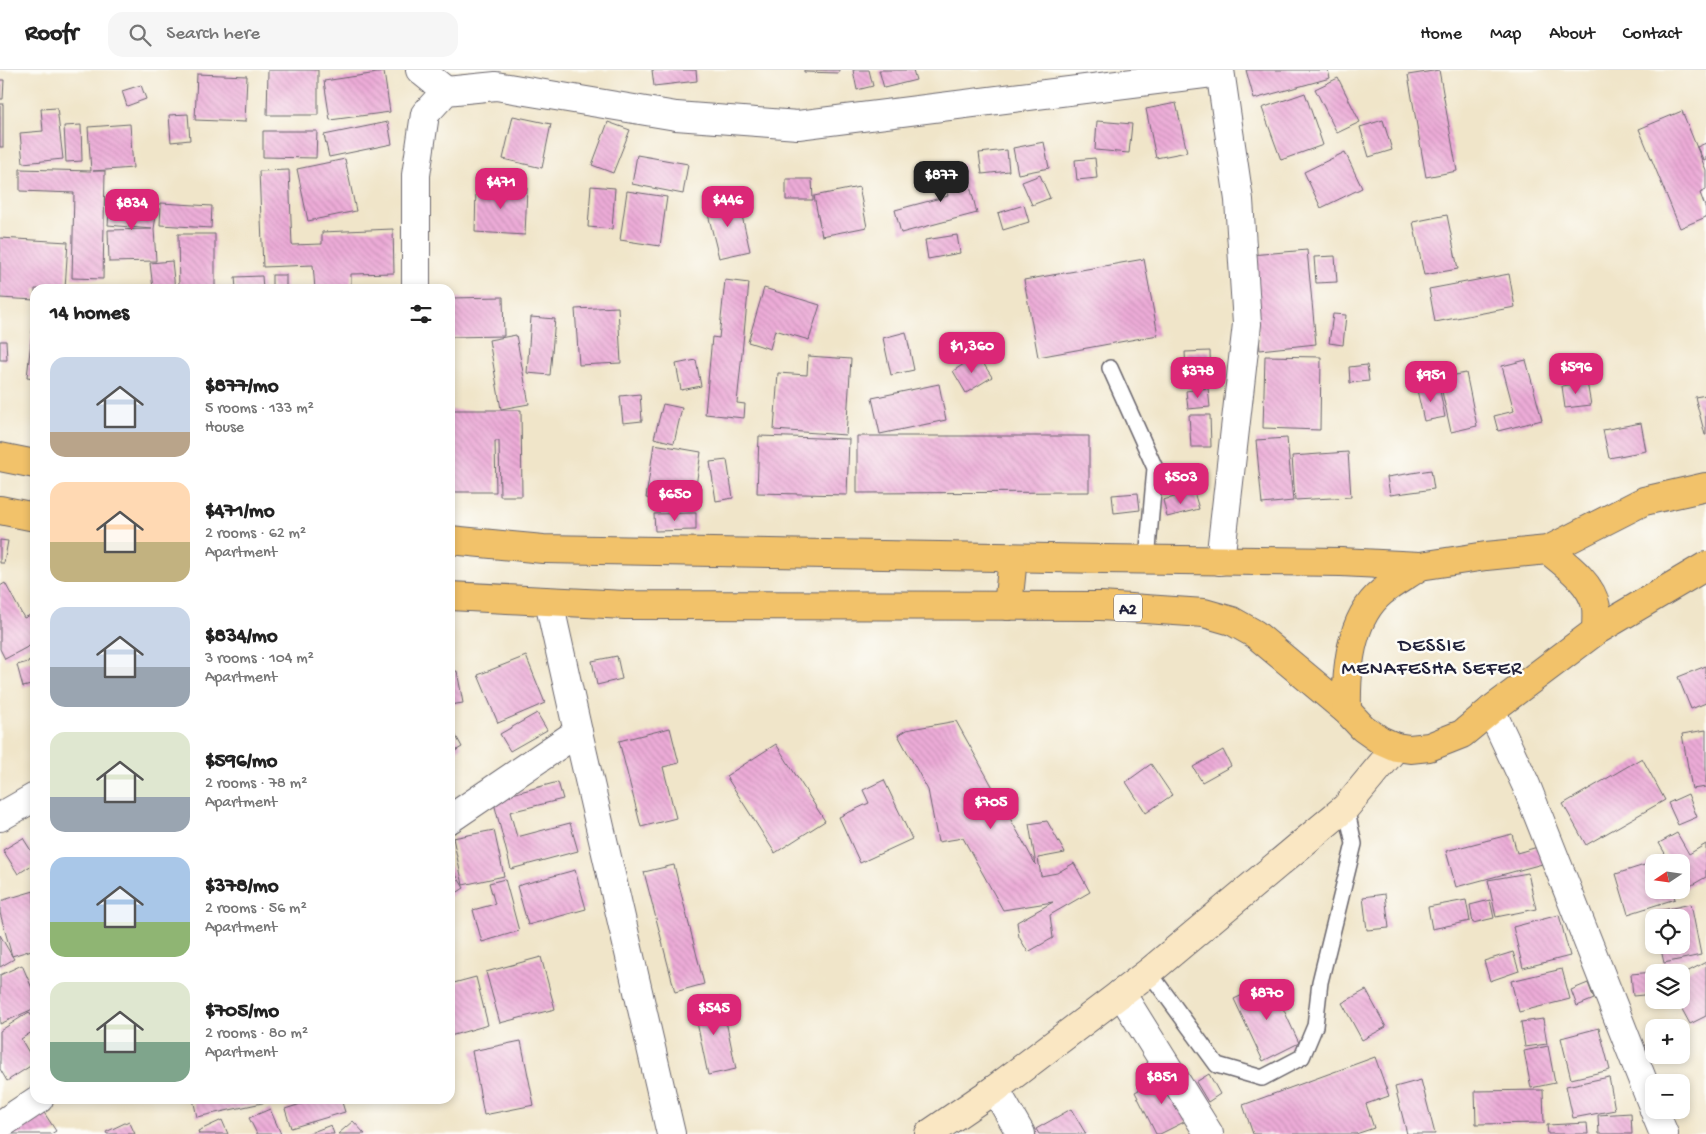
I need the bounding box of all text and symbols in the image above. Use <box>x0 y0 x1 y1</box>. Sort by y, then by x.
search box <box>108 12 458 57</box>
text: Roofr <box>25 20 78 49</box>
icon: search <box>126 21 154 49</box>
text: Search here <box>166 23 260 46</box>
text: Home <box>1420 24 1462 45</box>
text: Map <box>1490 24 1521 45</box>
text: About <box>1549 24 1595 45</box>
text: Contact <box>1623 24 1681 45</box>
pin: $877 <box>911 160 971 203</box>
text: $877 <box>925 167 957 186</box>
pin: $471 <box>471 168 531 210</box>
text: $471 <box>486 174 516 193</box>
pin: $446 <box>698 186 758 228</box>
pin: $834 <box>102 189 162 231</box>
text: $446 <box>713 192 743 211</box>
text: $834 <box>116 195 148 214</box>
icon: filters <box>407 300 435 328</box>
text: 14 homes <box>50 302 129 327</box>
pin: $1,360 <box>931 332 1013 374</box>
text: $1,360 <box>950 338 994 357</box>
pin: $596 <box>1546 352 1606 395</box>
pin: $378 <box>1168 356 1228 399</box>
text: $596 <box>1560 359 1592 378</box>
pin: $951 <box>1401 360 1461 403</box>
text: $378 <box>1182 363 1214 382</box>
text: $951 <box>1416 367 1446 386</box>
text: $877/mo <box>205 375 279 400</box>
icon: home <box>90 377 150 437</box>
text: 5 rooms · 133 m² <box>205 400 314 419</box>
text: House <box>205 419 244 438</box>
pin: $503 <box>1151 462 1211 505</box>
text: $503 <box>1165 469 1198 488</box>
pin: $650 <box>645 480 705 522</box>
text: $650 <box>659 486 691 505</box>
text: $471/mo <box>205 500 275 525</box>
icon: home <box>90 502 150 562</box>
text: 2 rooms · 62 m² <box>205 525 306 544</box>
text: Apartment <box>205 544 277 563</box>
road number: A2 <box>1114 594 1142 622</box>
text: $834/mo <box>205 625 278 650</box>
icon: home <box>90 627 150 687</box>
district label: DESSIE MENAFESHA SEFER <box>1341 636 1523 682</box>
text: 3 rooms · 104 m² <box>205 650 314 669</box>
text: Apartment <box>205 669 277 688</box>
text: $596/mo <box>205 750 278 775</box>
icon: home <box>90 752 150 812</box>
text: 2 rooms · 78 m² <box>205 775 307 794</box>
pin: $705 <box>961 788 1021 830</box>
text: Apartment <box>205 794 277 813</box>
text: $705 <box>974 794 1008 813</box>
north arrow <box>1645 854 1690 899</box>
map controls <box>1645 854 1690 1119</box>
text: $378/mo <box>205 875 279 900</box>
icon: home <box>90 877 150 937</box>
text: 2 rooms · 56 m² <box>205 900 307 919</box>
button: locate <box>1645 909 1690 954</box>
text: Apartment <box>205 919 277 938</box>
button: layers <box>1645 964 1690 1009</box>
pin: $870 <box>1237 978 1297 1021</box>
text: $870 <box>1250 985 1284 1004</box>
pin: $545 <box>684 994 744 1036</box>
text: $705/mo <box>205 1000 279 1025</box>
text: $545 <box>698 1000 730 1019</box>
icon: home <box>90 1002 150 1062</box>
button: + <box>1645 1019 1690 1064</box>
text: 2 rooms · 80 m² <box>205 1025 308 1044</box>
text: Apartment <box>205 1044 277 1063</box>
pin: $851 <box>1132 1062 1192 1105</box>
text: $851 <box>1147 1069 1177 1088</box>
button: − <box>1645 1074 1690 1119</box>

